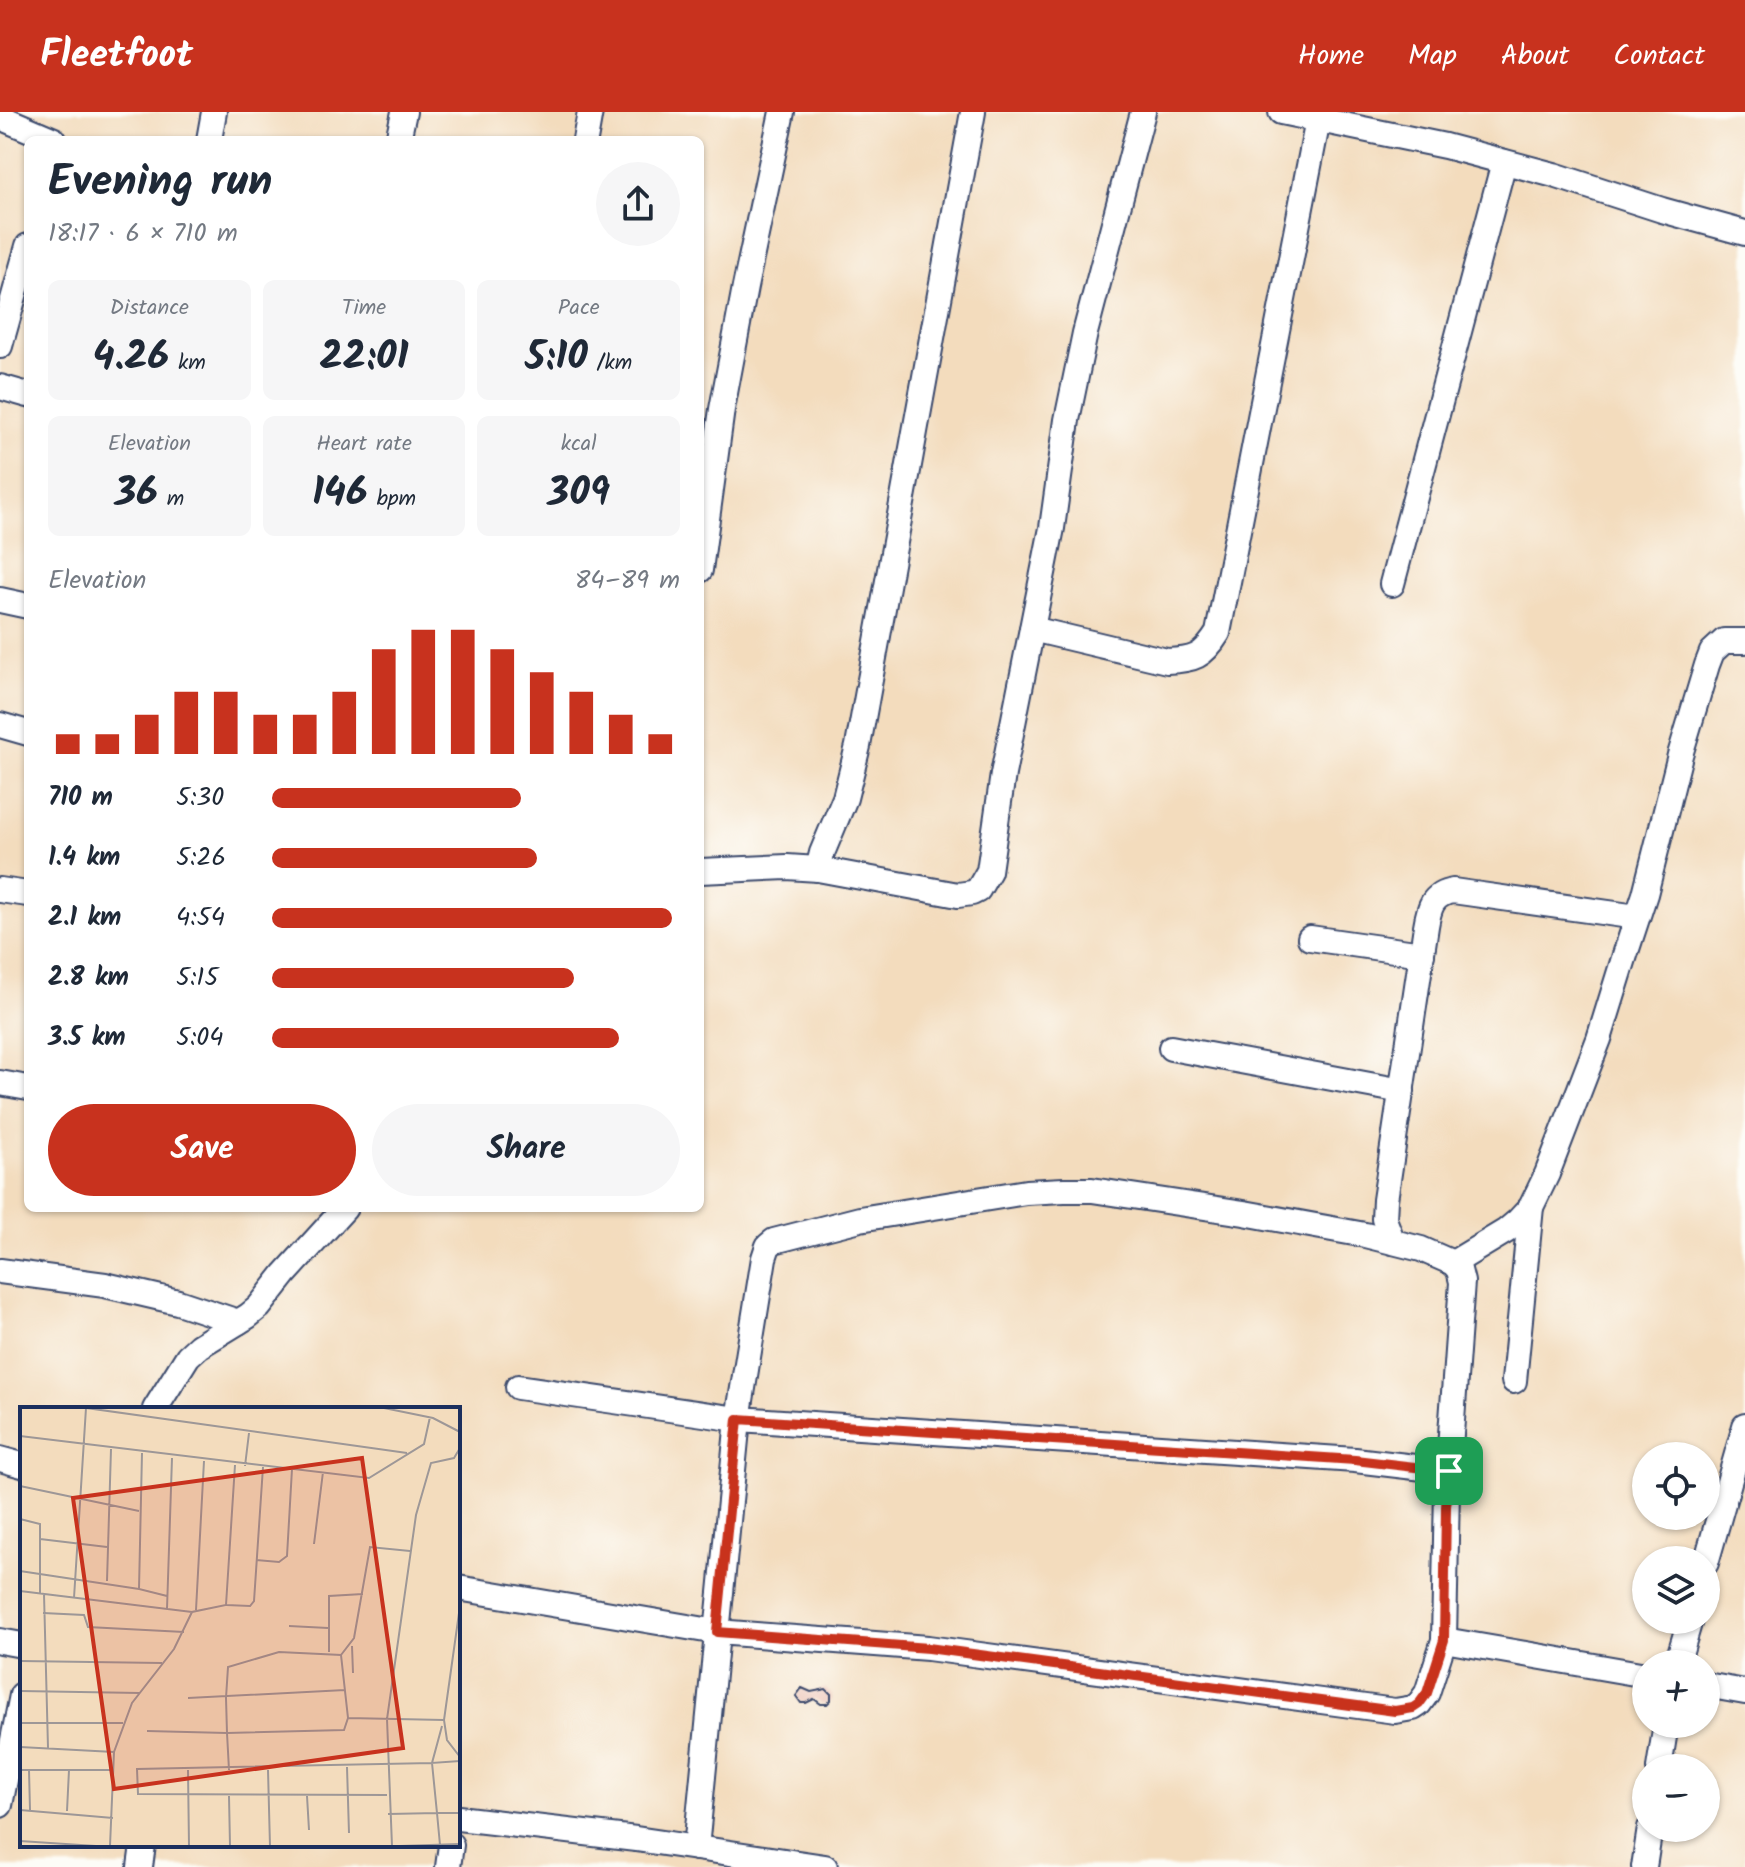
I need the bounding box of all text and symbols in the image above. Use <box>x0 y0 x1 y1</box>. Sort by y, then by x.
text: Fleetfoot <box>40 26 193 86</box>
text: Home <box>1298 34 1364 79</box>
text: Map <box>1408 34 1457 79</box>
text: About <box>1501 34 1569 79</box>
text: Contact <box>1613 34 1705 79</box>
text: Evening run <box>48 148 272 218</box>
button: share <box>596 162 680 246</box>
text: 18:17 · 6 × 710 m <box>48 213 238 255</box>
text: Distance <box>110 291 189 326</box>
text: Time <box>342 291 386 326</box>
text: Pace <box>558 291 600 326</box>
text: 4.26 <box>93 326 169 390</box>
text: 22:01 <box>319 326 409 390</box>
text: 5:10 <box>525 326 588 390</box>
text: km <box>169 346 206 381</box>
text: /km <box>588 346 632 381</box>
text: Elevation <box>108 427 191 462</box>
text: Heart rate <box>316 427 412 462</box>
text: kcal <box>561 427 597 462</box>
text: 36 <box>114 462 158 526</box>
text: 146 <box>312 462 368 526</box>
text: 309 <box>547 462 610 526</box>
text: m <box>158 482 184 517</box>
text: bpm <box>368 482 416 517</box>
text: Elevation <box>48 560 146 602</box>
text: 84–89 m <box>575 560 680 602</box>
text: 710 m <box>48 777 113 819</box>
text: 5:30 <box>176 777 224 819</box>
text: 1.4 km <box>48 837 120 879</box>
text: 5:26 <box>176 837 226 879</box>
text: 2.1 km <box>48 897 121 939</box>
text: 4:54 <box>176 897 225 939</box>
text: 2.8 km <box>48 957 129 999</box>
text: 5:15 <box>176 957 218 999</box>
text: 3.5 km <box>48 1017 126 1059</box>
text: 5:04 <box>176 1017 224 1059</box>
button: Save <box>48 1104 356 1196</box>
button: Share <box>372 1104 680 1196</box>
inset map <box>20 1407 460 1847</box>
pin <box>1415 1437 1483 1505</box>
map controls <box>1632 1442 1720 1842</box>
button: locate <box>1632 1442 1720 1530</box>
icon: arrive <box>1427 1449 1471 1493</box>
button: layers <box>1632 1546 1720 1634</box>
button: + <box>1632 1650 1720 1738</box>
button: − <box>1632 1754 1720 1842</box>

